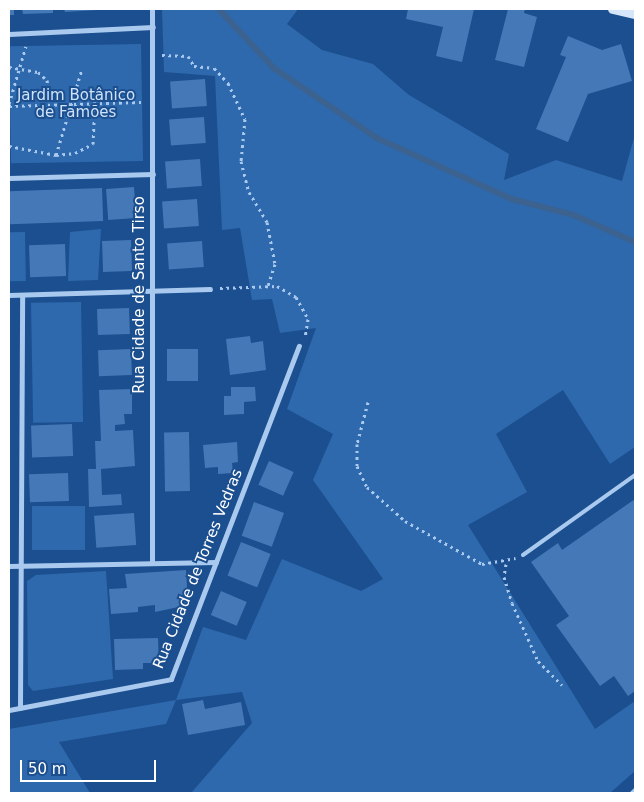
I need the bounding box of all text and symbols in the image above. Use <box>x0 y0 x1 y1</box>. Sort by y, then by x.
park label: Jardim Botânico de Famões <box>17 86 135 121</box>
street label: Rua Cidade de Santo Tirso <box>131 196 149 394</box>
street label: Rua Cidade de Torres Vedras <box>150 466 246 672</box>
scale bar <box>22 750 159 782</box>
text: 50 m <box>28 760 66 778</box>

